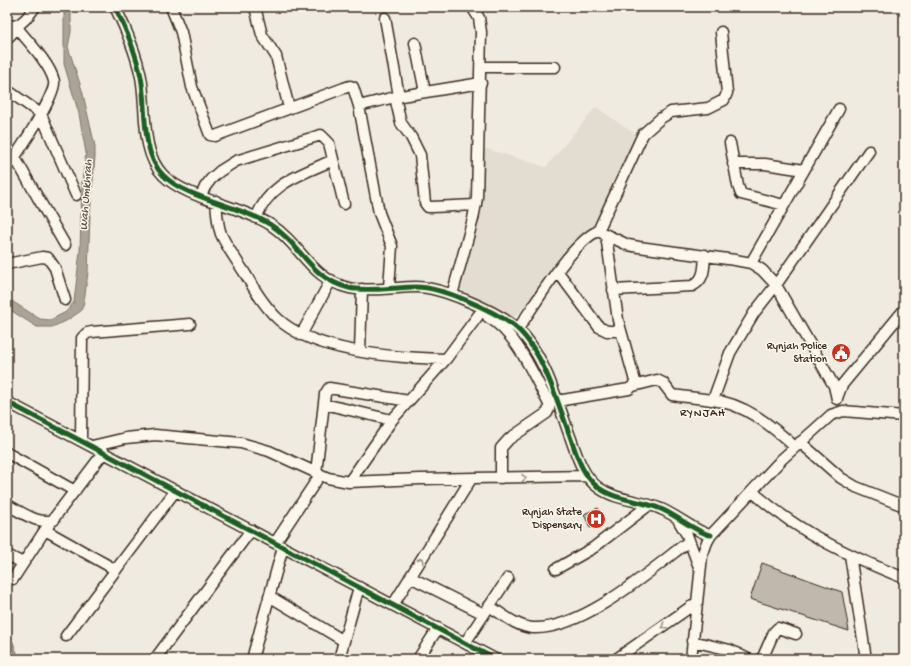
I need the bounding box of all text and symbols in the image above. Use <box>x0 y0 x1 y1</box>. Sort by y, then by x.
water label: Wah Umkhrah <box>78 159 96 231</box>
place label: Rynjah Police Station <box>767 341 828 366</box>
public building icon: Rynjah Police Station <box>830 342 852 364</box>
district label: RYNJAH <box>680 407 726 421</box>
one-way arrow <box>521 474 527 482</box>
place label: Rynjah State Dispensary <box>522 507 583 532</box>
hospital icon: Rynjah State Dispensary <box>585 508 607 530</box>
one-way arrow <box>416 557 424 564</box>
one-way arrow <box>661 621 668 629</box>

